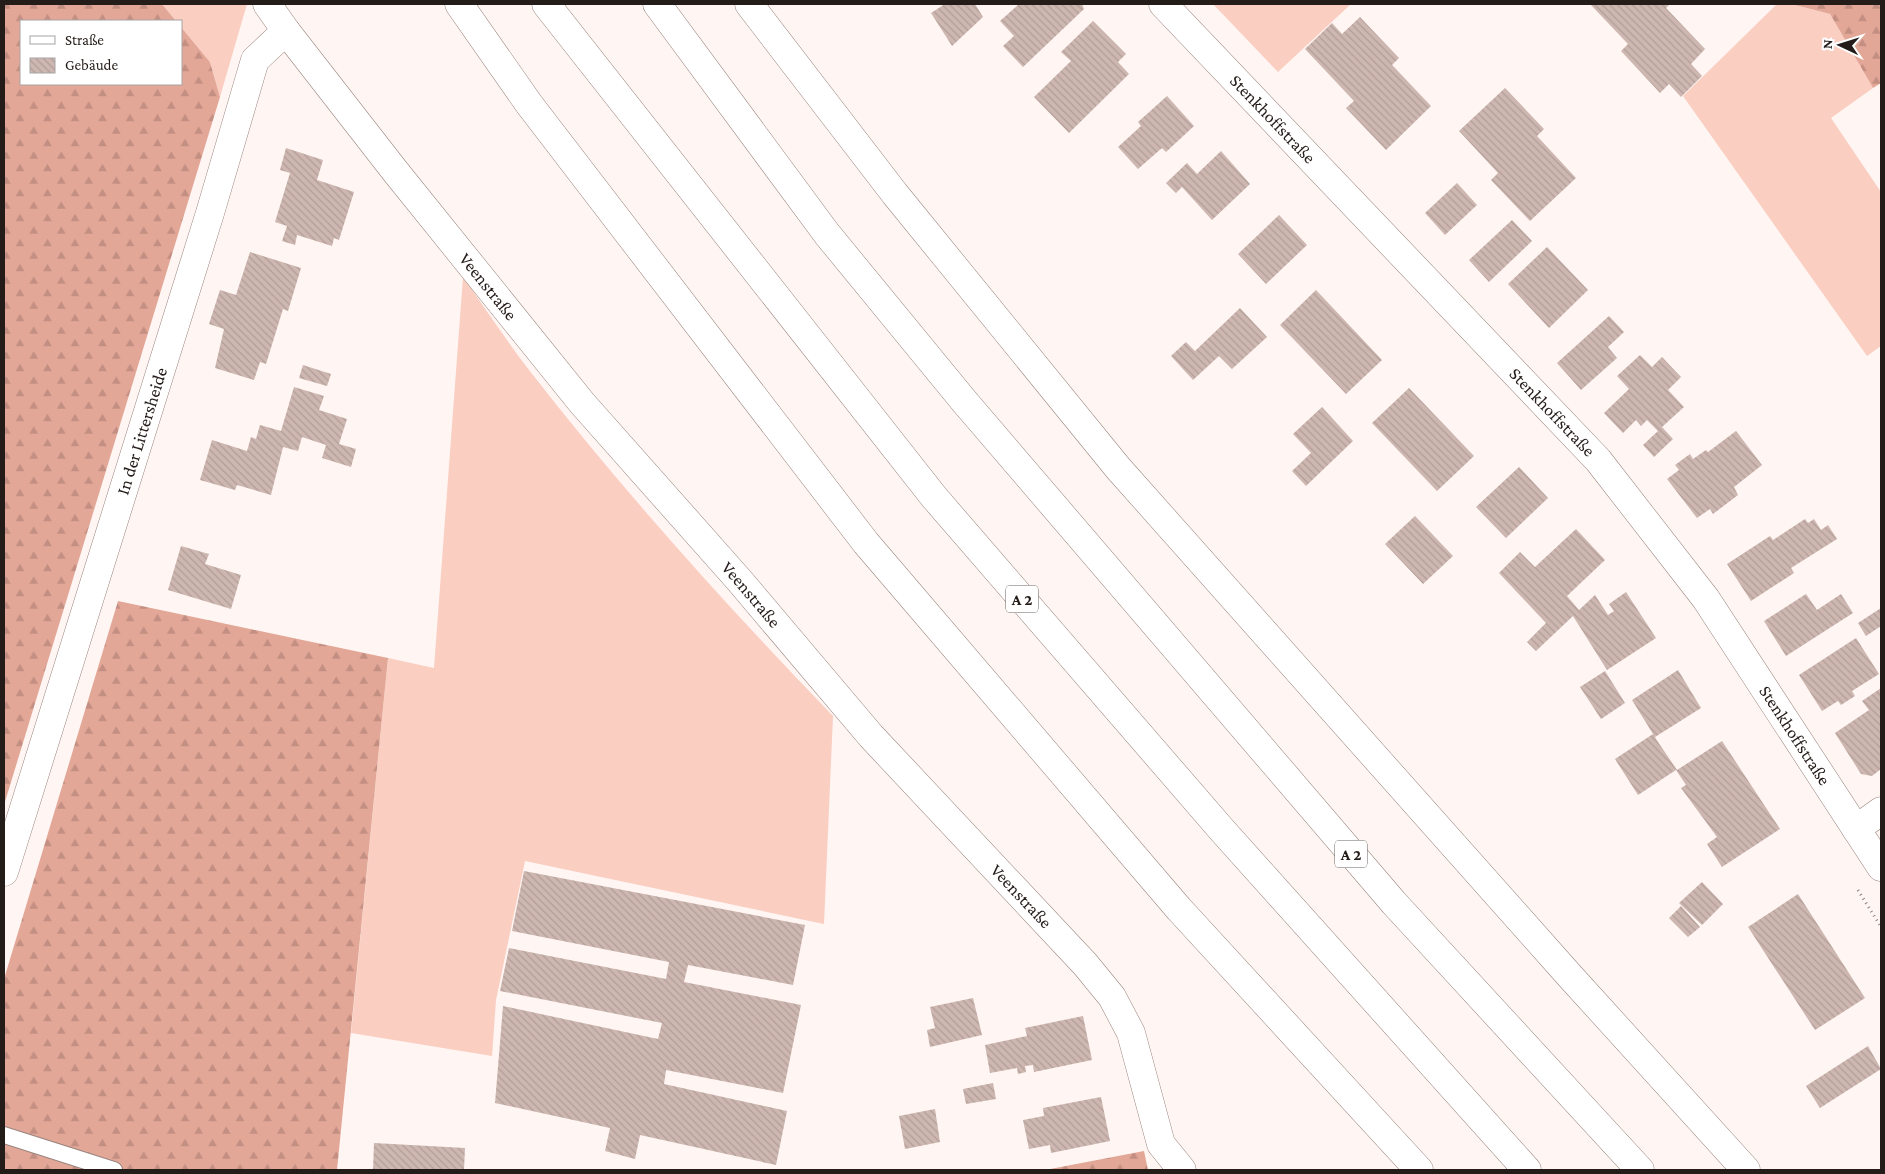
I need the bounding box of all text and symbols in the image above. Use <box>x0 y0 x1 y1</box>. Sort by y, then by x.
legend <box>20 20 182 85</box>
north arrow <box>1815 20 1865 70</box>
text: Straße <box>65 32 104 48</box>
text: N <box>1819 38 1835 49</box>
text: Gebäude <box>65 57 119 73</box>
street label: Stenkhoffstraße <box>1226 71 1320 168</box>
street label: Veenstraße <box>455 249 521 324</box>
street label: Stenkhoffstraße <box>1505 364 1599 461</box>
street label: In der Littersheide <box>113 365 171 497</box>
street label: Veenstraße <box>717 557 785 632</box>
road number: A 2 <box>1006 586 1038 612</box>
street label: Stenkhoffstraße <box>1755 682 1835 789</box>
road number: A 2 <box>1335 841 1367 868</box>
street label: Veenstraße <box>986 860 1056 932</box>

